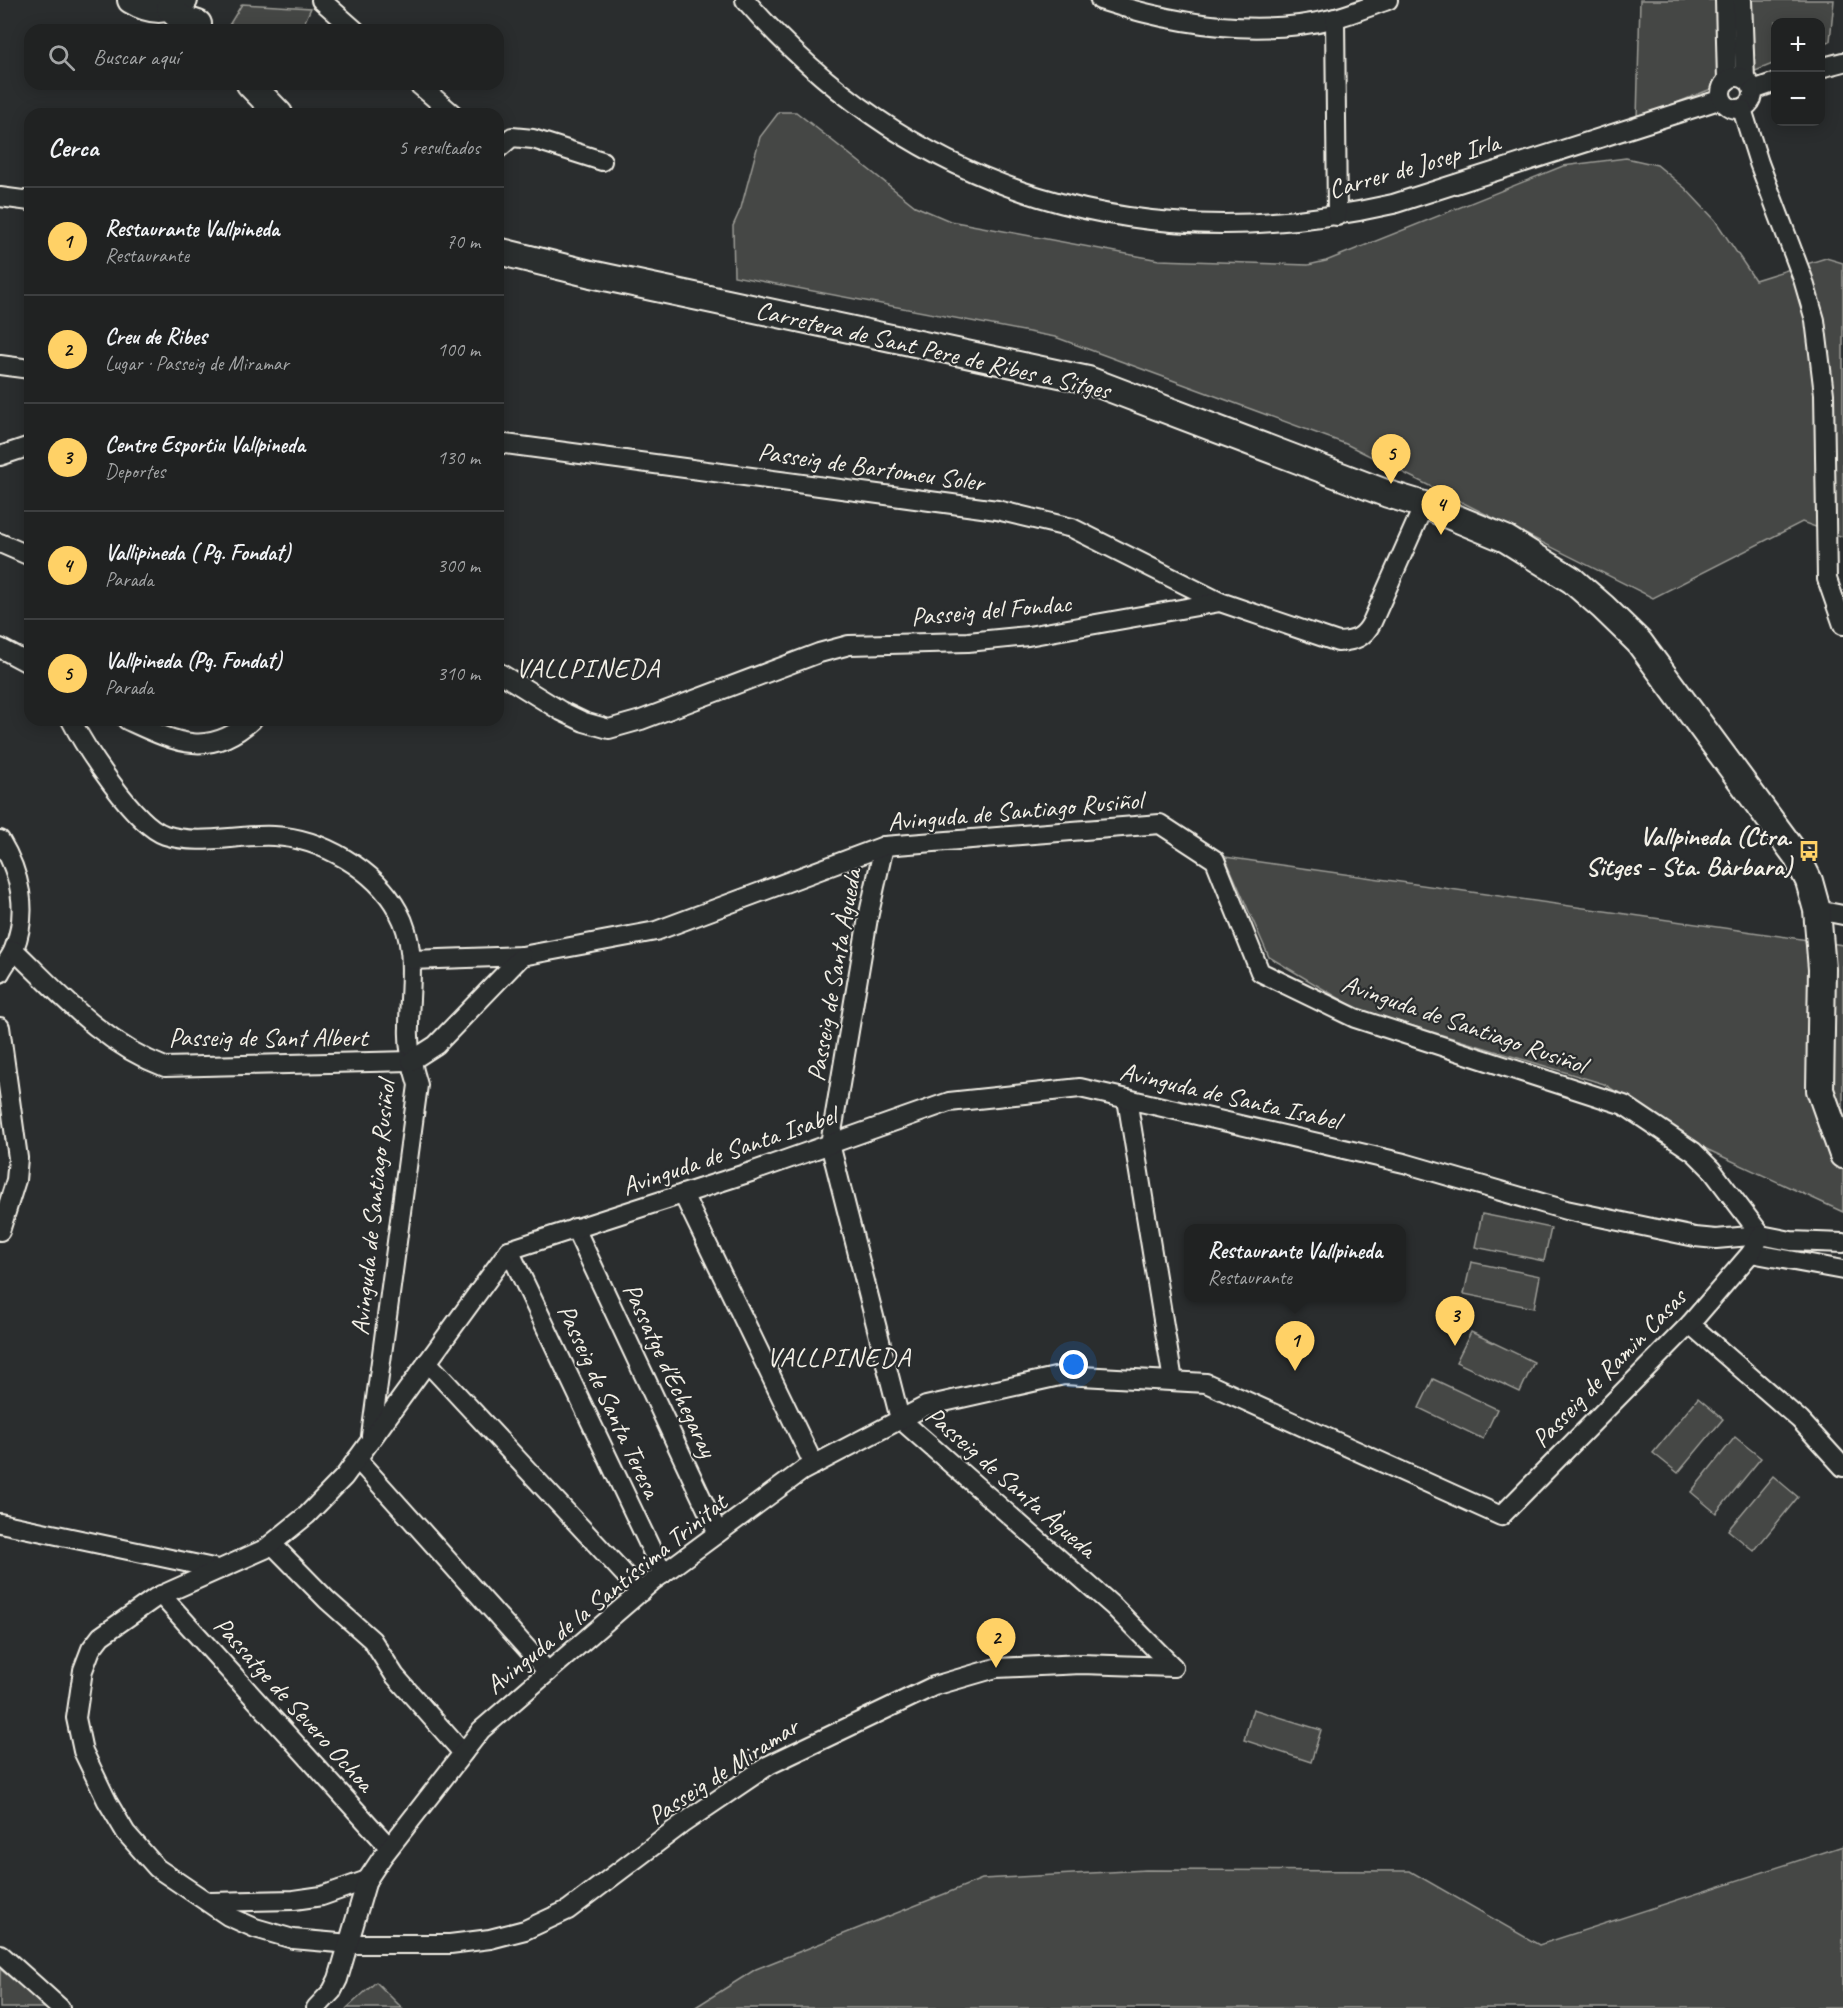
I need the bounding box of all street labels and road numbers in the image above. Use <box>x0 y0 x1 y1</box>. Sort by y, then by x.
street label: Carrer de Josep Irla <box>1325 125 1506 206</box>
street label: Carretera de Sant Pere de Ribes a Sitges <box>753 293 1116 407</box>
street label: Passeig de Bartomeu Soler <box>756 435 989 500</box>
street label: Passeig del Fondac <box>910 586 1073 633</box>
street label: Avinguda de Santiago Rusiñol <box>886 783 1148 839</box>
street label: Passeig de Santa Àgueda <box>799 864 869 1084</box>
street label: Avinguda de Santiago Rusiñol <box>1338 967 1595 1083</box>
street label: Passeig de Sant Albert <box>169 1021 370 1054</box>
street label: Avinguda de Santa Isabel <box>1117 1055 1348 1138</box>
street label: Avinguda de Santiago Rusiñol <box>343 1075 403 1337</box>
street label: Avinguda de Santa Isabel <box>618 1097 845 1203</box>
street label: Passatge d'Echegaray <box>615 1278 726 1464</box>
street label: Passeig de Ramin Casas <box>1525 1280 1695 1455</box>
street label: Passeig de Santa Teresa <box>550 1299 669 1505</box>
street label: Passeig de Santa Àgueda <box>919 1399 1105 1567</box>
street label: Avinguda de la Santíssima Trinitat <box>479 1485 735 1702</box>
street label: Passatge de Severo Ochoa <box>207 1609 383 1800</box>
street label: Passeig de Miramar <box>642 1709 807 1832</box>

